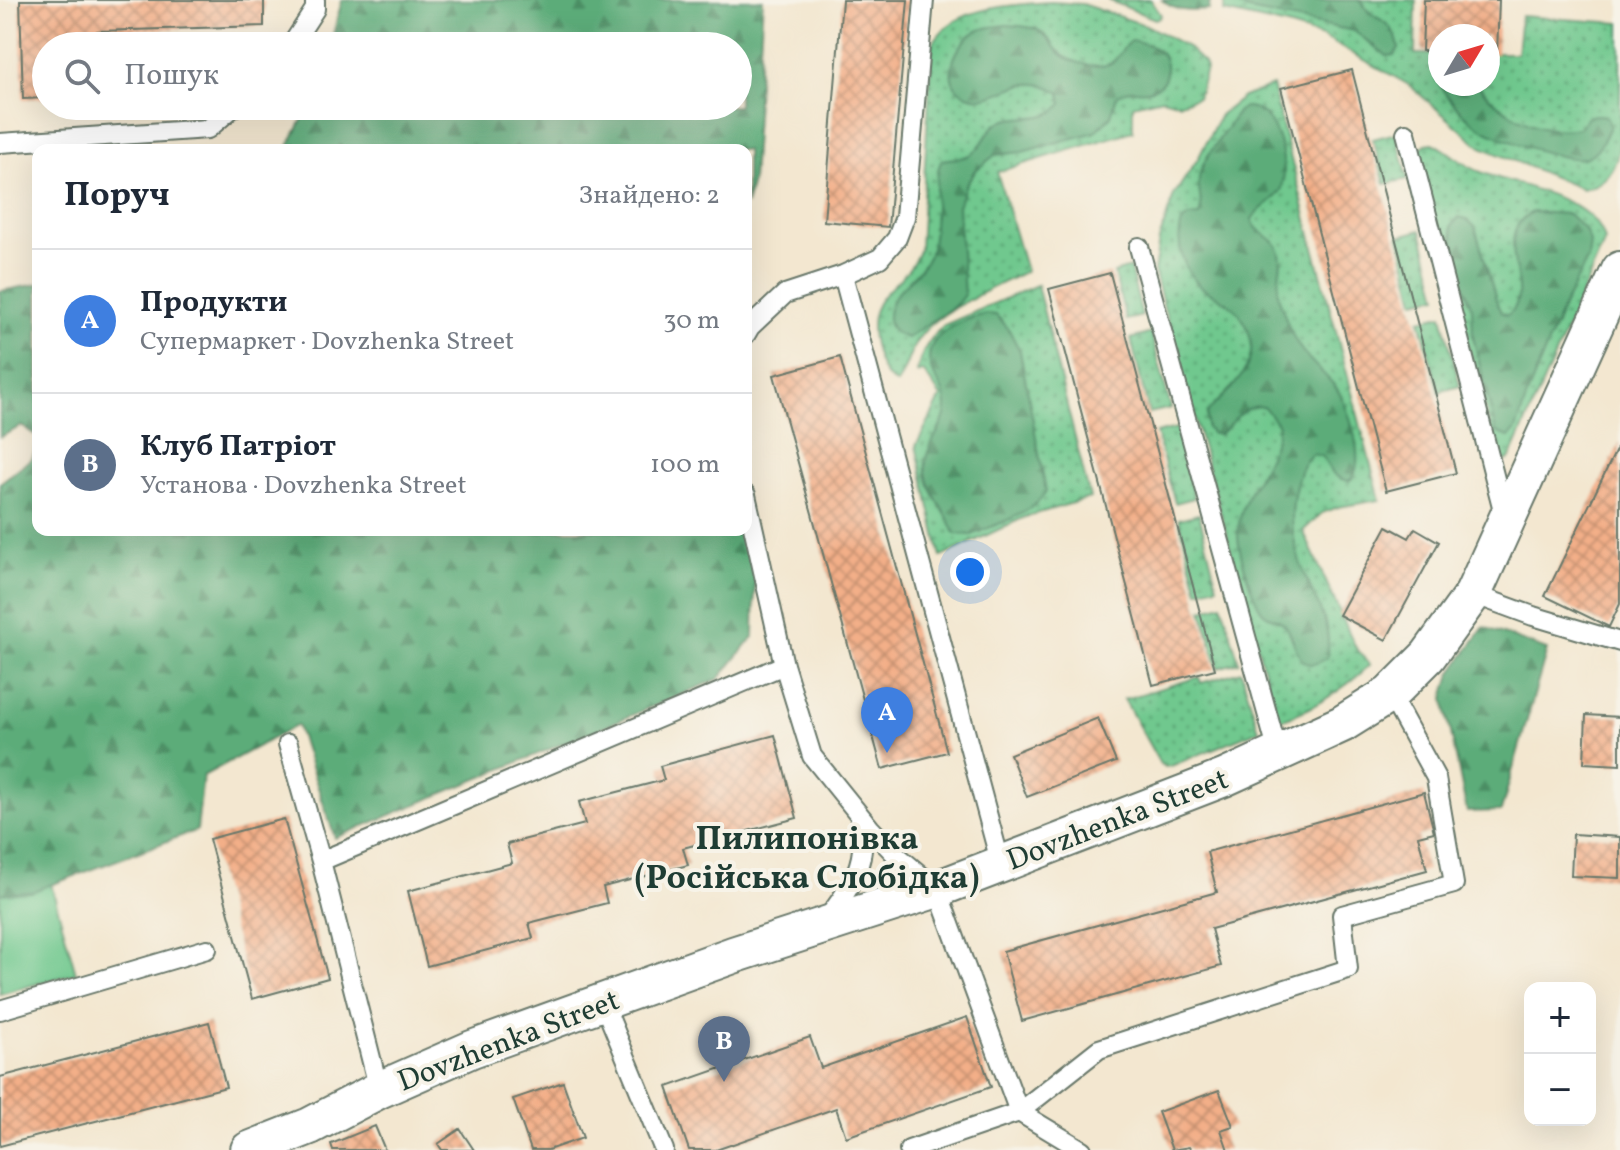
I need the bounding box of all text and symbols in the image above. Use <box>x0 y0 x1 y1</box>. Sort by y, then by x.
north arrow <box>1428 24 1500 96</box>
search box <box>32 32 752 120</box>
icon: search <box>60 54 104 98</box>
text: Пошук <box>124 55 219 97</box>
text: Поруч <box>64 173 170 220</box>
text: Знайдено: 2 <box>579 178 720 214</box>
text: Продукти <box>140 282 288 324</box>
text: A <box>81 303 99 339</box>
text: 30 m <box>663 303 720 339</box>
text: Супермаркет · Dovzhenka Street <box>140 324 514 360</box>
text: Клуб Патріот <box>140 426 336 468</box>
text: B <box>81 447 99 483</box>
text: 100 m <box>650 447 720 483</box>
text: Установа · Dovzhenka Street <box>140 468 467 504</box>
your location <box>950 552 990 592</box>
pin: A <box>861 687 913 753</box>
street label: Dovzhenka Street <box>1001 759 1235 882</box>
district label: Пилипонівка (Російська Слобідка) <box>635 817 979 903</box>
street label: Dovzhenka Street <box>392 980 626 1103</box>
map controls <box>1524 982 1596 1126</box>
button: + <box>1524 982 1596 1054</box>
pin: B <box>698 1016 750 1082</box>
button: − <box>1524 1054 1596 1126</box>

